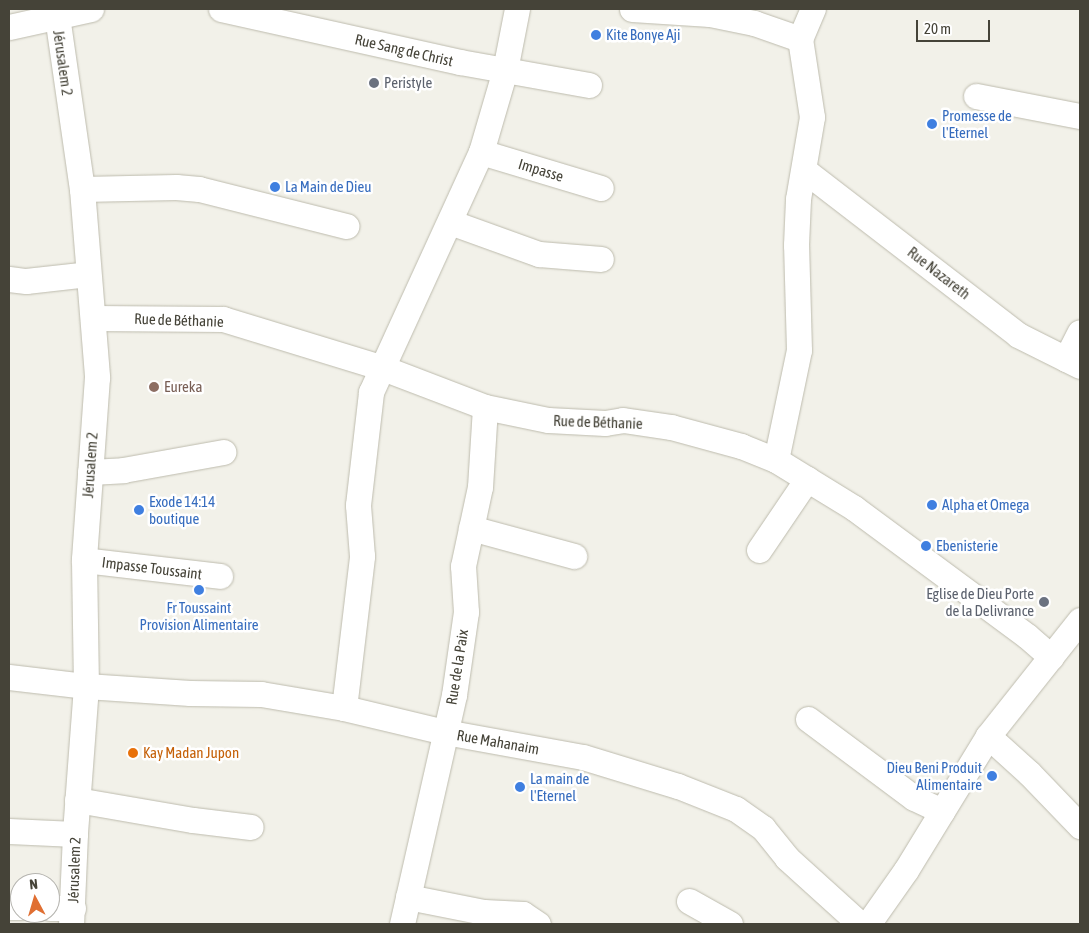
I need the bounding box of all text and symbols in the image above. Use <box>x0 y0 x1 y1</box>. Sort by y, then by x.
scale bar <box>919 10 993 42</box>
text: 20 m <box>924 20 951 37</box>
place label: Kite Bonye Aji <box>606 26 680 44</box>
street label: Jérusalem 2 <box>49 29 77 97</box>
marker: Kite Bonye Aji <box>590 29 602 41</box>
street label: Rue Sang de Christ <box>353 30 455 70</box>
place label: Peristyle <box>384 74 432 92</box>
marker: Peristyle <box>368 77 380 89</box>
place label: Promesse de l'Eternel <box>942 106 1012 141</box>
marker: Promesse de l'Eternel <box>926 118 938 130</box>
street label: Impasse <box>516 155 566 185</box>
place label: La Main de Dieu <box>285 178 372 196</box>
marker: La Main de Dieu <box>269 181 281 193</box>
street label: Rue Nazareth <box>904 243 974 303</box>
street label: Rue de Béthanie <box>134 309 224 331</box>
place label: Eureka <box>164 378 202 396</box>
marker: Eureka <box>148 381 160 393</box>
street label: Rue de Béthanie <box>553 411 643 433</box>
street label: Jérusalem 2 <box>79 431 101 499</box>
place label: Exode 14:14 boutique <box>149 492 215 527</box>
place label: Alpha et Omega <box>942 496 1029 514</box>
marker: Alpha et Omega <box>926 499 938 511</box>
marker: Exode 14:14 boutique <box>133 504 145 516</box>
place label: Ebenisterie <box>936 537 998 555</box>
marker: Ebenisterie <box>920 540 932 552</box>
street label: Impasse Toussaint <box>101 553 203 583</box>
marker: Fr Toussaint Provision Alimentaire <box>193 584 205 596</box>
place label: Eglise de Dieu Porte de la Delivrance <box>926 584 1034 619</box>
marker: Eglise de Dieu Porte de la Delivrance <box>1038 596 1050 608</box>
place label: Fr Toussaint Provision Alimentaire <box>139 598 259 633</box>
street label: Rue de la Paix <box>442 628 472 706</box>
street label: Rue Mahanaim <box>455 726 541 758</box>
place label: Kay Madan Jupon <box>143 744 239 762</box>
marker: Kay Madan Jupon <box>127 747 139 759</box>
place label: Dieu Beni Produit Alimentaire <box>886 758 982 793</box>
place label: La main de l'Eternel <box>530 769 589 804</box>
marker: Dieu Beni Produit Alimentaire <box>986 770 998 782</box>
marker: La main de l'Eternel <box>514 781 526 793</box>
street label: Jérusalem 2 <box>64 837 84 903</box>
north arrow <box>10 873 60 923</box>
text: N <box>29 876 38 892</box>

